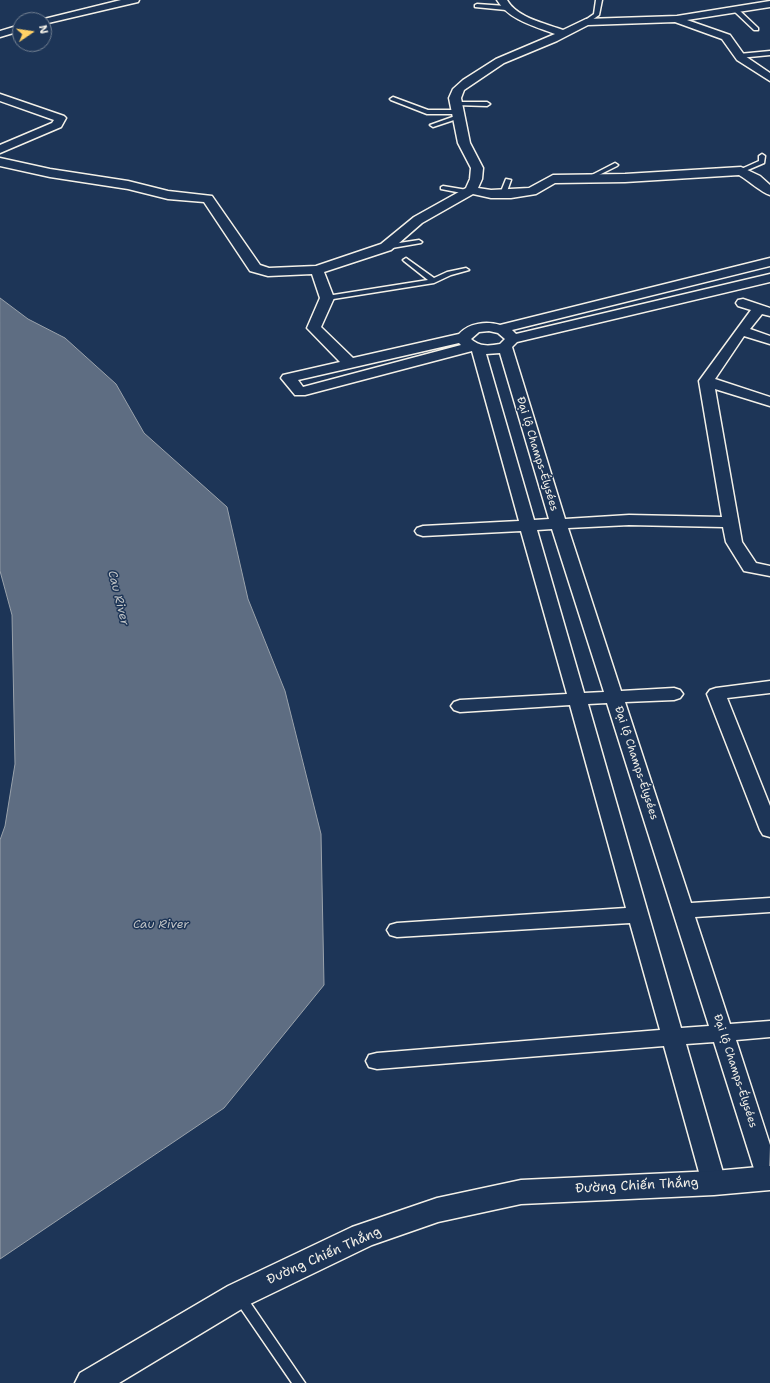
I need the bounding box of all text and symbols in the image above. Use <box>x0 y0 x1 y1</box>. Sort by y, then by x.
north arrow <box>12 12 52 52</box>
text: N <box>35 23 51 35</box>
street label: Đại lộ Champs-Élysées <box>513 395 561 513</box>
water label: Cau River <box>104 569 132 627</box>
street label: Đại lộ Champs-Élysées <box>611 704 661 822</box>
water label: Cau River <box>133 918 189 932</box>
street label: Đại lộ Champs-Élysées <box>710 1012 760 1130</box>
street label: Đường Chiến Thắng <box>575 1175 699 1197</box>
street label: Đường Chiến Thắng <box>264 1224 384 1288</box>

